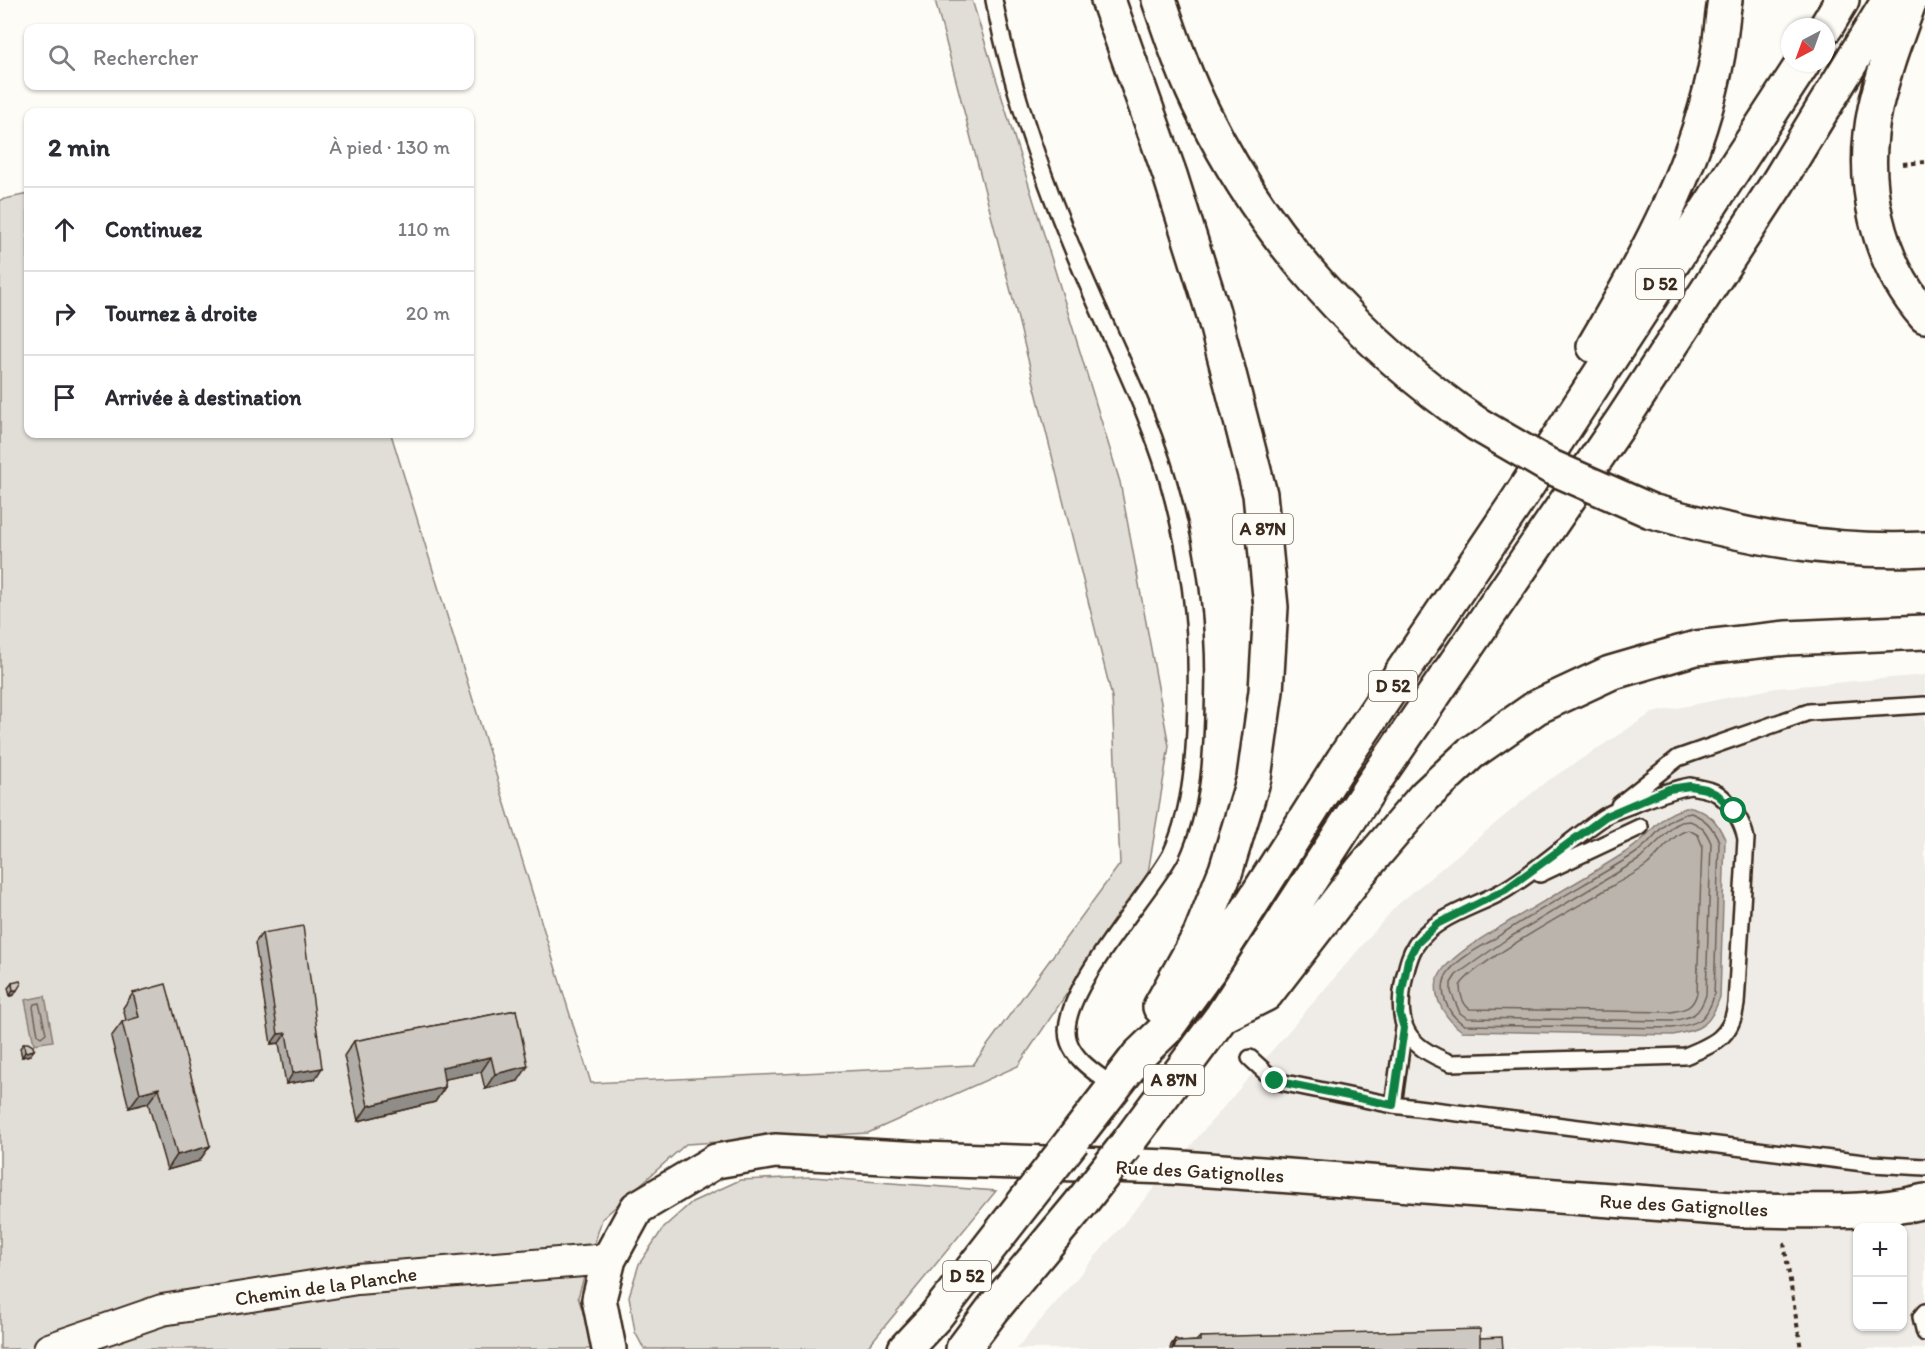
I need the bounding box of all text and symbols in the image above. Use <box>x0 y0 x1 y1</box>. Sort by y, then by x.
north arrow <box>1781 18 1835 72</box>
search box <box>24 24 474 90</box>
icon: search <box>45 41 78 74</box>
text: Rechercher <box>93 44 198 71</box>
text: 2 min <box>48 131 110 163</box>
text: À pied · 130 m <box>329 135 450 159</box>
icon: ahead <box>48 213 81 246</box>
text: Continuez <box>105 216 202 243</box>
text: 110 m <box>398 217 450 241</box>
road number: D 52 <box>1636 269 1684 299</box>
icon: right <box>48 297 81 330</box>
text: Tournez à droite <box>105 300 257 327</box>
text: 20 m <box>406 301 450 325</box>
icon: arrive <box>48 381 81 414</box>
text: Arrivée à destination <box>105 384 301 411</box>
road number: A 87N <box>1233 514 1293 544</box>
road number: D 52 <box>1369 671 1417 701</box>
route start <box>1720 797 1746 823</box>
road number: A 87N <box>1144 1065 1204 1095</box>
route end <box>1261 1067 1287 1093</box>
street label: Rue des Gatignolles <box>1115 1155 1285 1187</box>
street label: Rue des Gatignolles <box>1599 1189 1769 1221</box>
map controls <box>1853 1223 1907 1331</box>
button: + <box>1853 1223 1907 1277</box>
street label: Chemin de la Planche <box>233 1261 419 1311</box>
road number: D 52 <box>943 1261 991 1291</box>
button: − <box>1853 1277 1907 1331</box>

